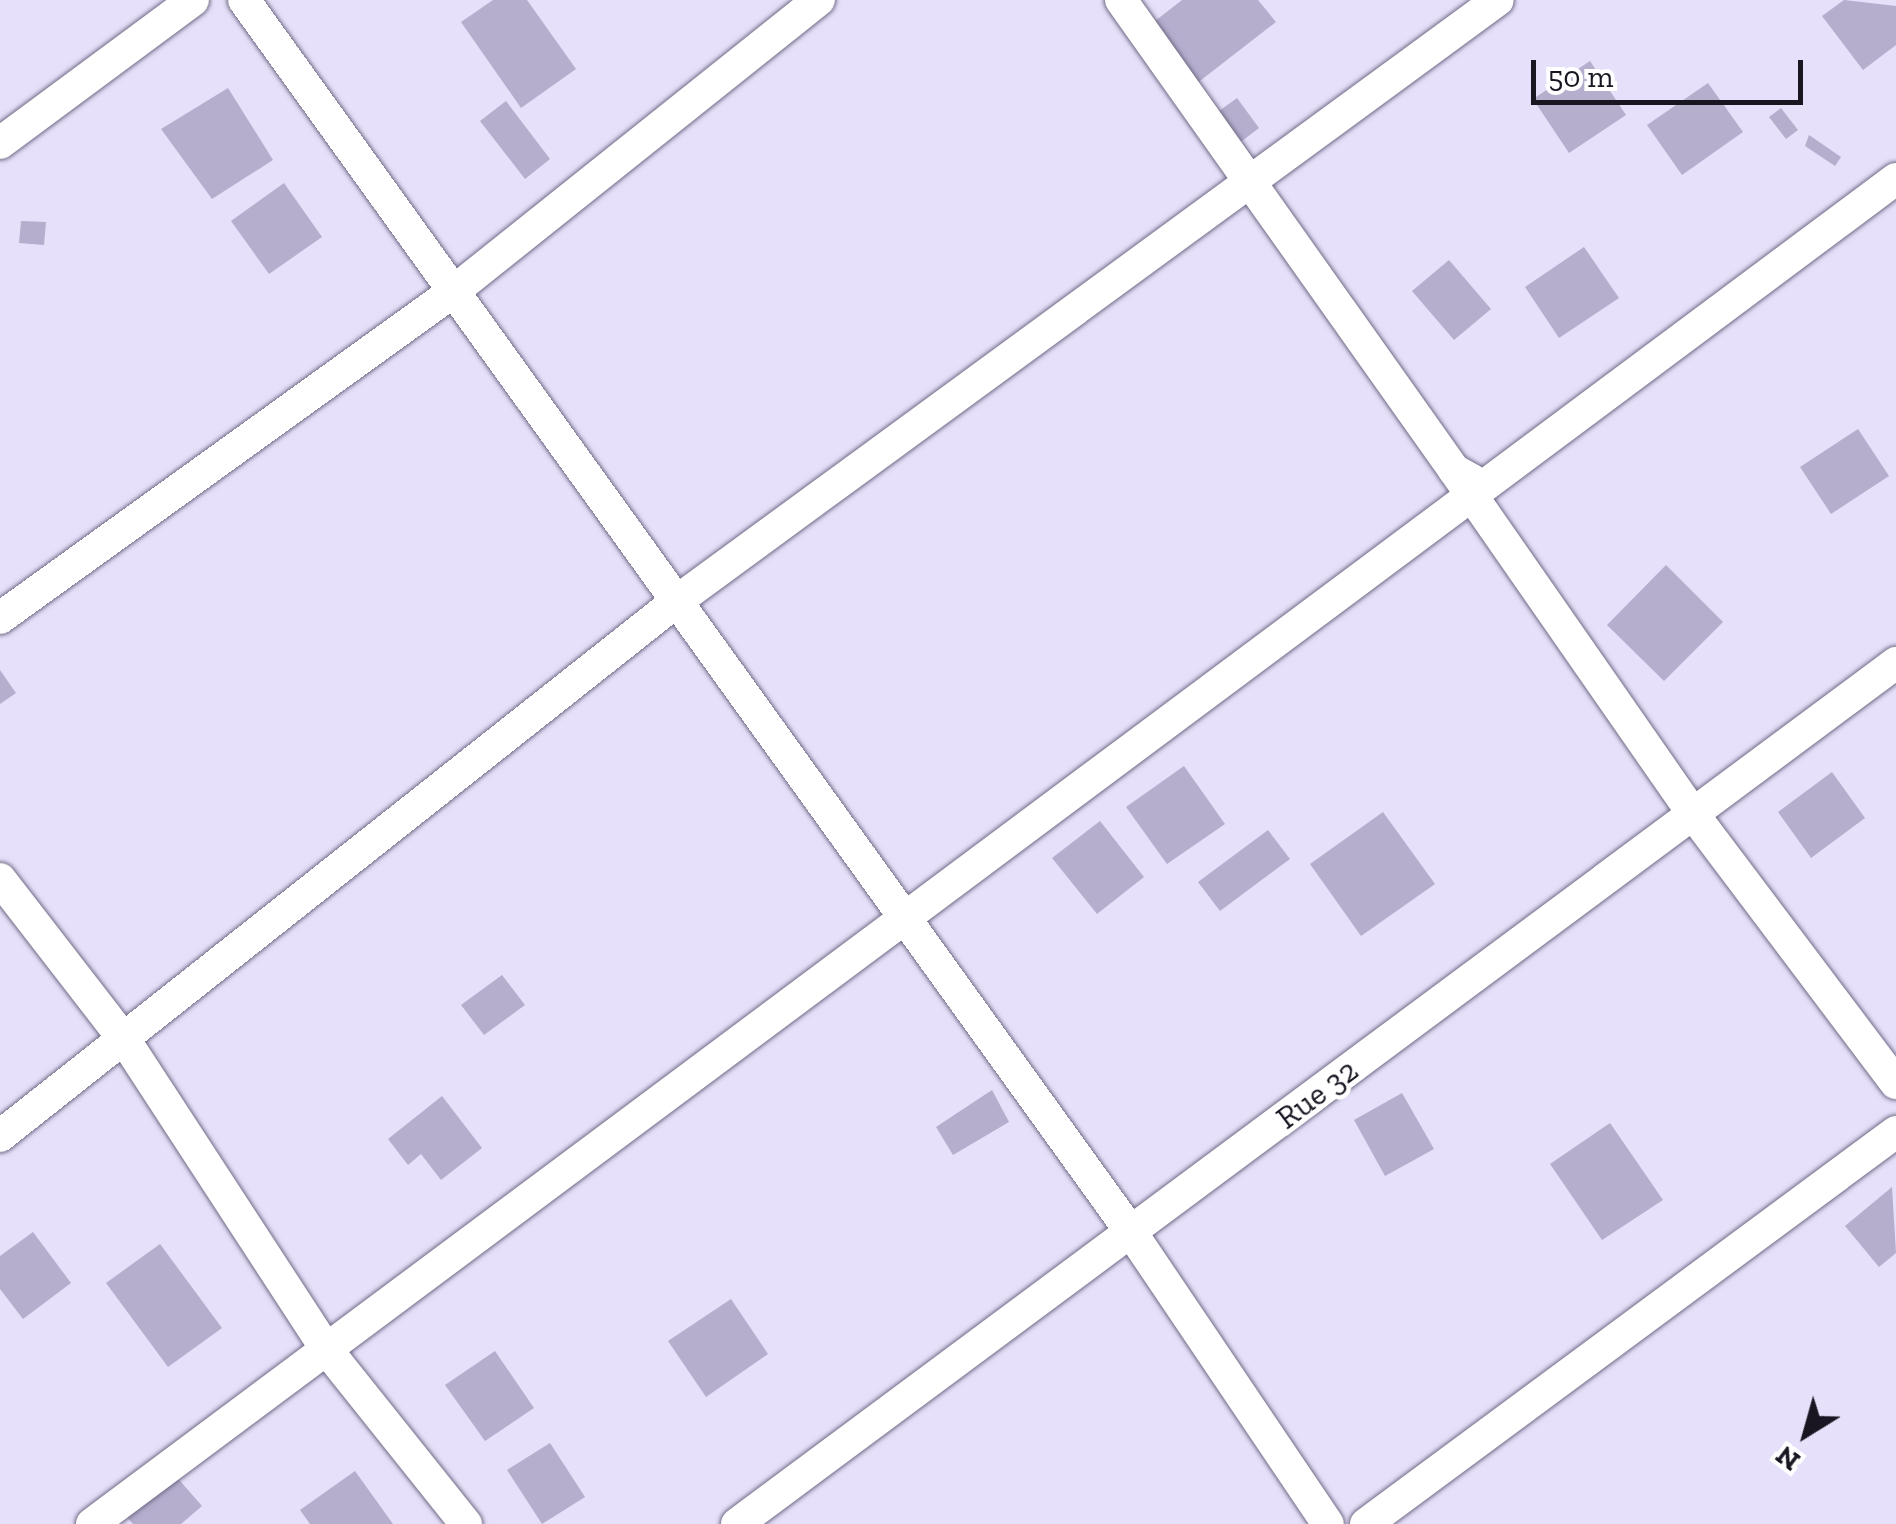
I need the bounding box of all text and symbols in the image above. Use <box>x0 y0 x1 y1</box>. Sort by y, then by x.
scale bar <box>1536 40 1808 102</box>
text: 50 m <box>1548 59 1613 95</box>
street label: Rue 32 <box>1269 1051 1365 1137</box>
north arrow <box>1756 1384 1856 1484</box>
text: N <box>1769 1439 1806 1478</box>

